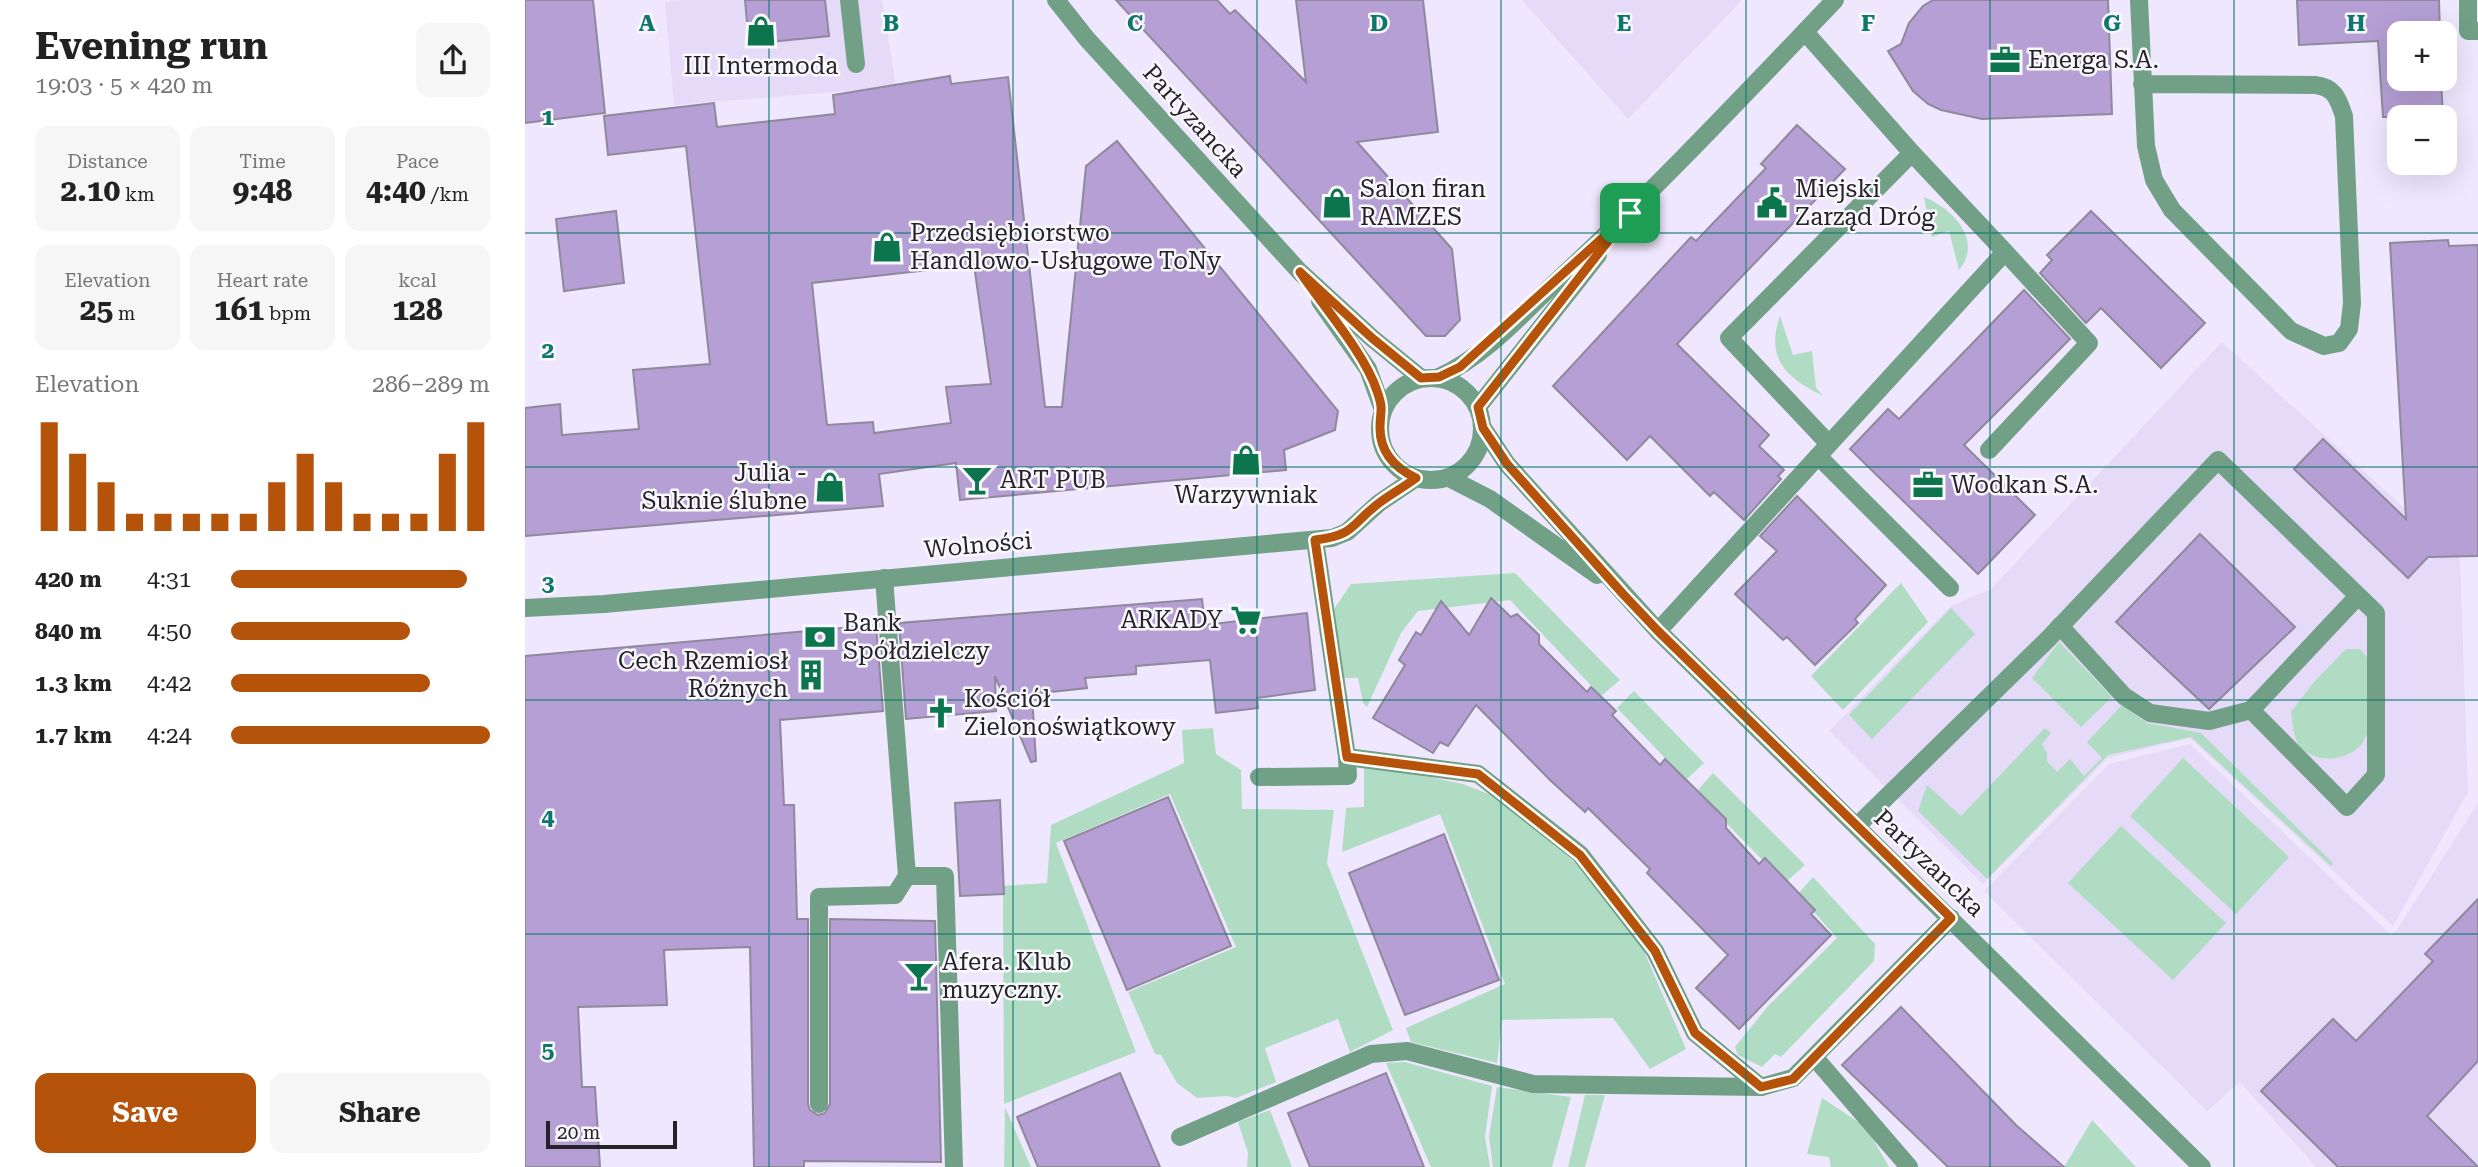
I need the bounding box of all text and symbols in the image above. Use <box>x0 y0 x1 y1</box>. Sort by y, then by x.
text: A <box>639 10 656 37</box>
text: B <box>883 10 899 37</box>
text: C <box>1127 10 1143 37</box>
text: D <box>1370 10 1388 37</box>
text: E <box>1617 10 1631 37</box>
text: F <box>1861 10 1875 37</box>
text: G <box>2103 10 2121 37</box>
text: H <box>2347 10 2366 37</box>
shop icon: III Intermoda <box>744 14 778 48</box>
map controls <box>2387 21 2457 175</box>
button: + <box>2387 21 2457 91</box>
button: share <box>416 23 490 97</box>
text: Evening run <box>35 24 268 68</box>
office icon: Energa S.A. <box>1988 43 2022 77</box>
place label: Energa S.A. <box>2028 46 2159 74</box>
place label: III Intermoda <box>684 52 838 80</box>
street label: Partyzancka <box>1137 59 1253 183</box>
text: 19:03 · 5 × 420 m <box>35 72 213 99</box>
text: 1 <box>542 104 555 131</box>
button: − <box>2387 105 2457 175</box>
text: Distance <box>67 150 148 173</box>
text: Time <box>239 150 286 173</box>
text: Pace <box>396 150 439 173</box>
text: 2.10 <box>60 173 120 208</box>
text: 9:48 <box>233 173 292 208</box>
text: 4:40 <box>366 173 426 208</box>
place label: Salon firan RAMZES <box>1360 175 1486 231</box>
place label: Miejski Zarząd Dróg <box>1795 175 1935 231</box>
text: km <box>120 183 155 206</box>
text: /km <box>426 183 469 206</box>
pin <box>1600 183 1660 243</box>
shop icon: Salon firan RAMZES <box>1320 186 1354 220</box>
public building icon: Miejski Zarząd Dróg <box>1755 186 1789 220</box>
icon: arrive <box>1611 194 1649 232</box>
place label: Przedsiębiorstwo Handlowo-Usługowe ToNy <box>910 219 1222 275</box>
shop icon: Przedsiębiorstwo Handlowo-Usługowe ToNy <box>870 230 904 264</box>
text: Elevation <box>64 269 151 292</box>
text: Heart rate <box>217 269 308 292</box>
text: kcal <box>398 269 437 292</box>
text: 25 <box>80 292 113 327</box>
text: 161 <box>214 292 264 327</box>
text: 128 <box>392 292 443 327</box>
text: m <box>113 302 135 325</box>
text: bpm <box>264 302 311 325</box>
text: 2 <box>542 337 554 364</box>
text: Elevation <box>35 371 139 398</box>
text: 286–289 m <box>372 371 490 398</box>
shop icon: Warzywniak <box>1229 443 1263 477</box>
place label: Julia - Suknie ślubne <box>642 459 807 515</box>
bar icon: ART PUB <box>960 463 994 497</box>
place label: ART PUB <box>1000 466 1106 494</box>
office icon: Wodkan S.A. <box>1911 468 1945 502</box>
shop icon: Julia - Suknie ślubne <box>813 470 847 504</box>
place label: Wodkan S.A. <box>1951 471 2098 499</box>
place label: Warzywniak <box>1174 481 1318 509</box>
street label: Wolności <box>923 526 1033 564</box>
text: 420 m <box>35 566 102 593</box>
text: 4:31 <box>147 566 192 593</box>
text: 3 <box>542 570 555 597</box>
supermarket icon: ARKADY <box>1229 603 1263 637</box>
place label: ARKADY <box>1121 606 1224 634</box>
place label: Bank Spółdzielczy <box>843 609 991 665</box>
text: 840 m <box>35 618 102 645</box>
text: 4:50 <box>147 618 192 645</box>
bank icon: Bank Spółdzielczy <box>803 620 837 654</box>
place label: Cech Rzemiosł Różnych <box>618 647 788 703</box>
building icon: Cech Rzemiosł Różnych <box>794 658 828 692</box>
text: 1.3 km <box>35 670 112 697</box>
text: 4:42 <box>147 670 192 697</box>
place label: Kościół Zielonoświątkowy <box>964 685 1177 741</box>
church icon: Kościół Zielonoświątkowy <box>924 696 958 730</box>
text: 1.7 km <box>35 722 112 749</box>
text: 4:24 <box>147 722 192 749</box>
text: 4 <box>542 804 555 831</box>
street label: Partyzancka <box>1868 804 1990 922</box>
place label: Afera. Klub muzyczny. <box>942 948 1071 1004</box>
bar icon: Afera. Klub muzyczny. <box>902 959 936 993</box>
text: 5 <box>542 1037 555 1064</box>
button: Save <box>35 1073 256 1153</box>
button: Share <box>270 1073 490 1153</box>
scale bar <box>546 1118 677 1150</box>
text: 20 m <box>557 1121 600 1144</box>

